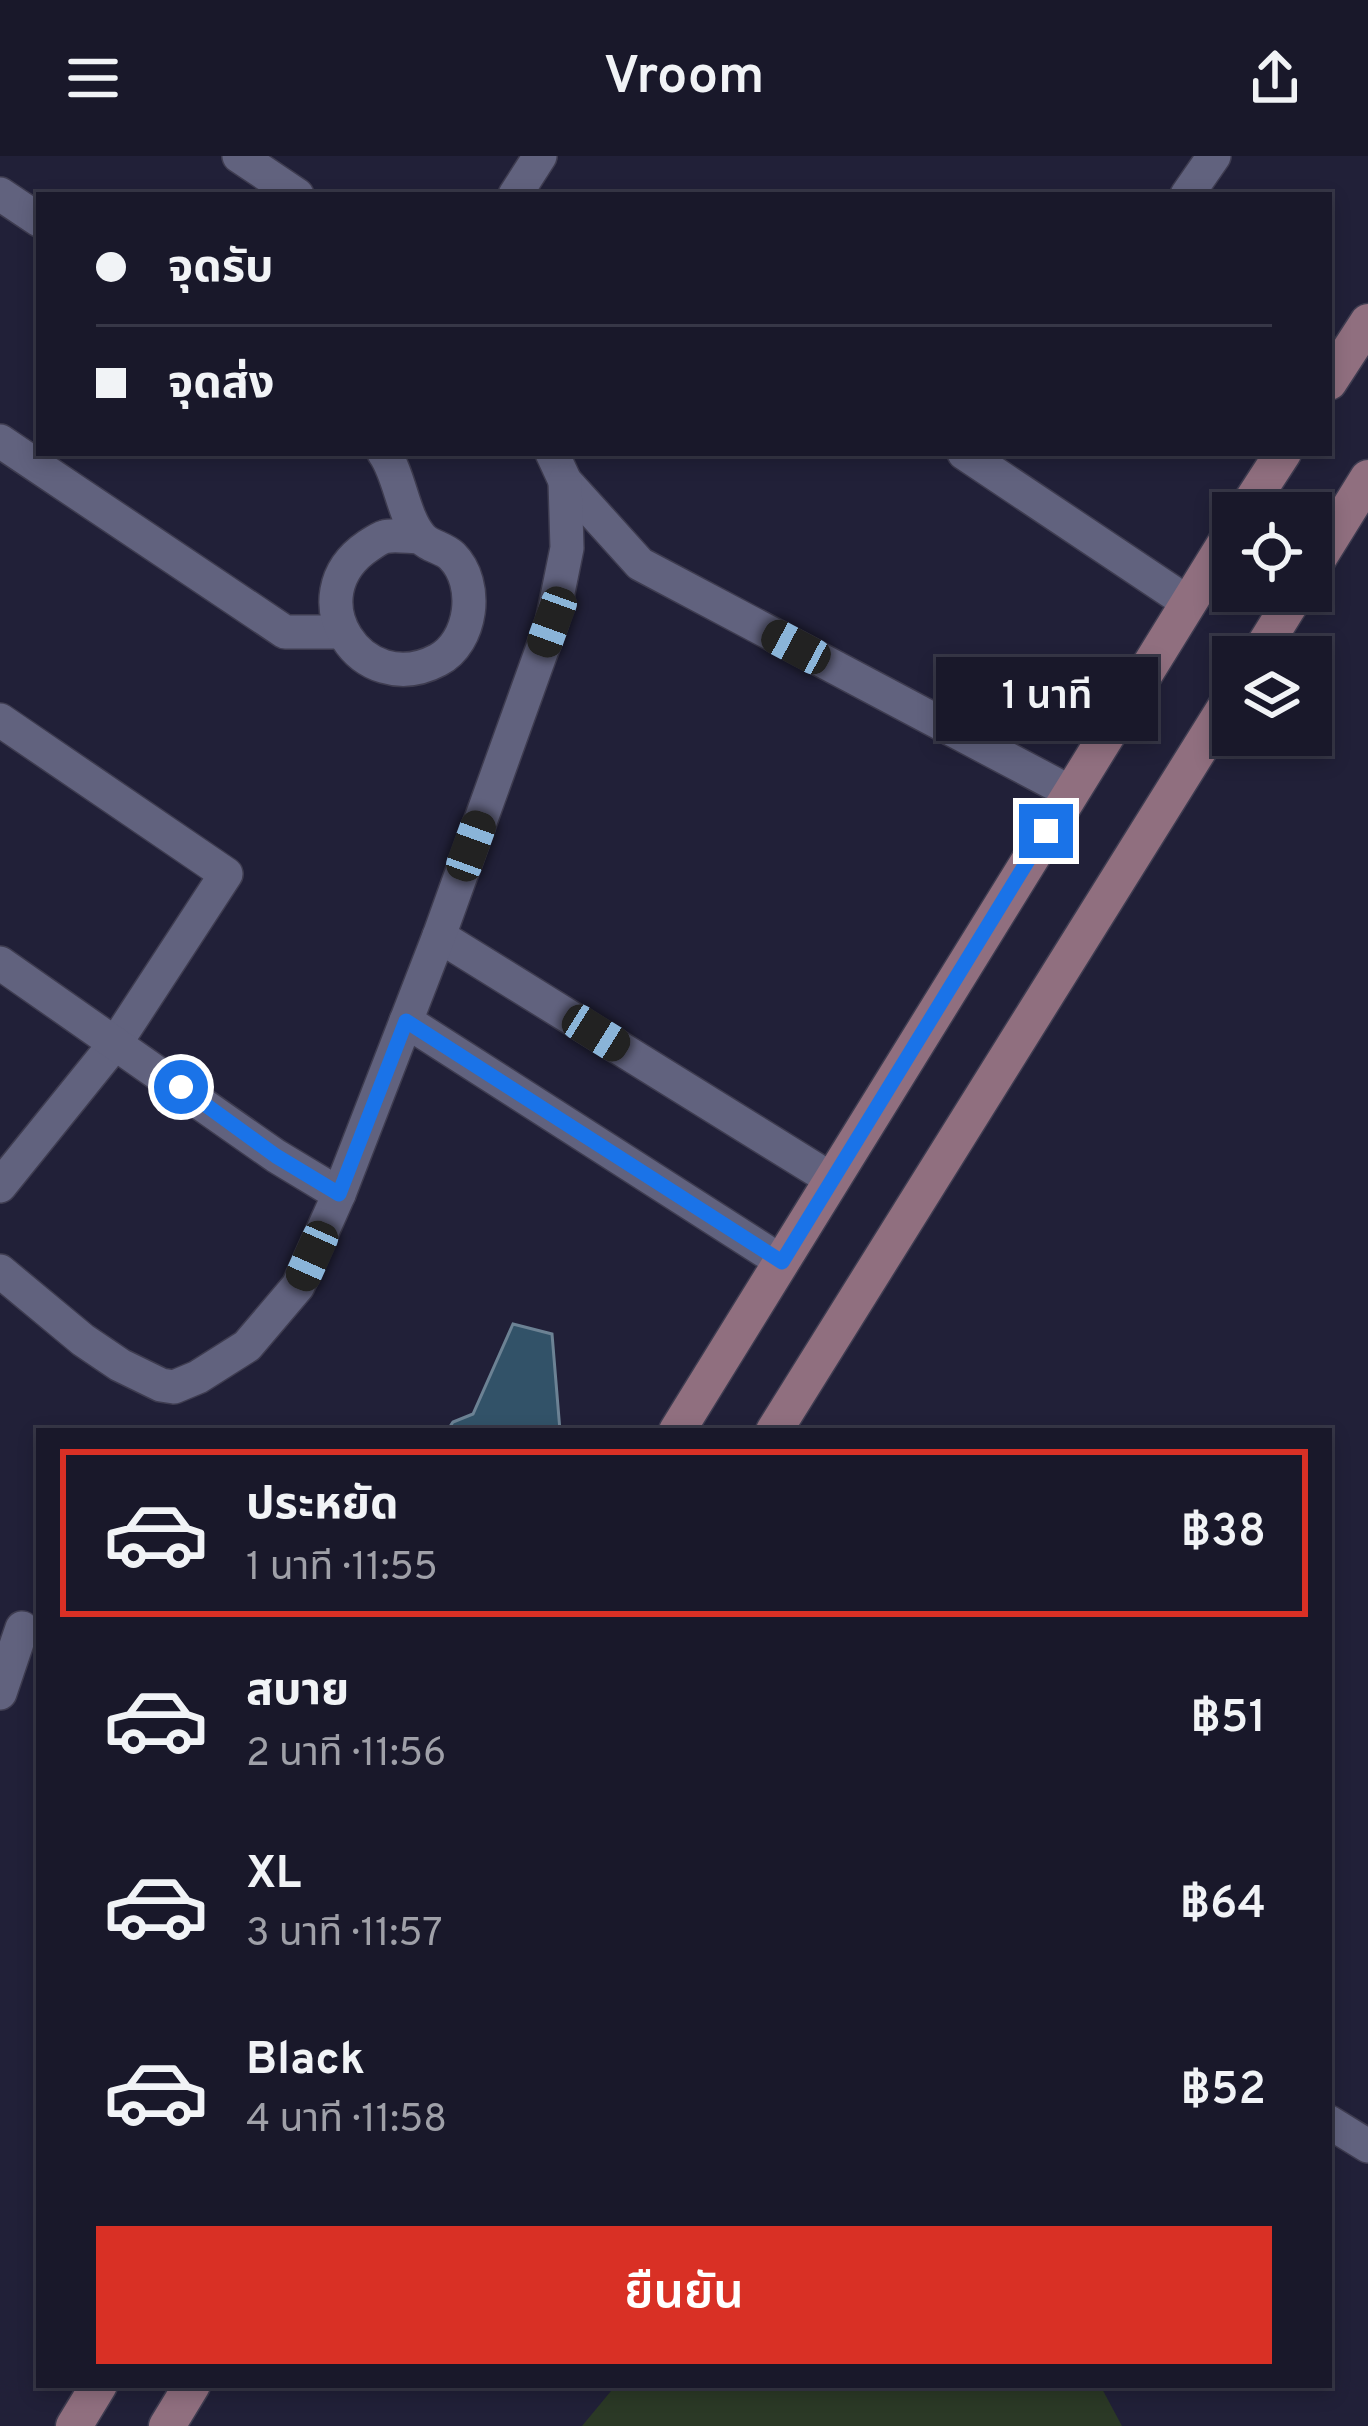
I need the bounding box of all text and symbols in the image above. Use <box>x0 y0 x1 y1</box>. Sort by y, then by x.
text: Vroom <box>603 44 765 113</box>
icon: menu <box>60 45 126 111</box>
icon: share <box>1242 45 1308 111</box>
text: จุดรับ <box>168 241 274 298</box>
text: จุดส่ง <box>168 357 274 414</box>
map controls <box>1212 492 1332 756</box>
button: locate <box>1212 492 1332 612</box>
car <box>523 582 581 662</box>
car <box>756 614 836 680</box>
button: layers <box>1212 636 1332 756</box>
callout: 1 นาที <box>935 657 1157 741</box>
text: 1 นาที <box>1002 674 1092 723</box>
route end <box>1019 804 1073 858</box>
car <box>442 806 500 886</box>
car <box>556 999 636 1067</box>
route start <box>154 1060 208 1114</box>
car <box>281 1216 343 1296</box>
text: ประหยัด <box>246 1478 399 1535</box>
icon: car <box>102 1479 210 1587</box>
text: ฿38 <box>1180 1505 1266 1562</box>
text: 1 นาที · 11:55 <box>246 1545 438 1594</box>
text: สบาย <box>246 1664 349 1721</box>
icon: car <box>102 1665 210 1773</box>
text: ฿51 <box>1190 1691 1266 1748</box>
text: 2 นาที · 11:56 <box>246 1731 446 1780</box>
text: XL <box>246 1847 301 1904</box>
icon: car <box>102 1851 210 1959</box>
text: ฿64 <box>1179 1877 1266 1934</box>
text: 3 นาที · 11:57 <box>246 1911 443 1960</box>
text: Black <box>246 2033 365 2090</box>
icon: car <box>102 2037 210 2145</box>
text: ฿52 <box>1180 2063 1266 2120</box>
text: 4 นาที · 11:58 <box>246 2097 447 2146</box>
button: ยืนยัน <box>96 2226 1272 2364</box>

